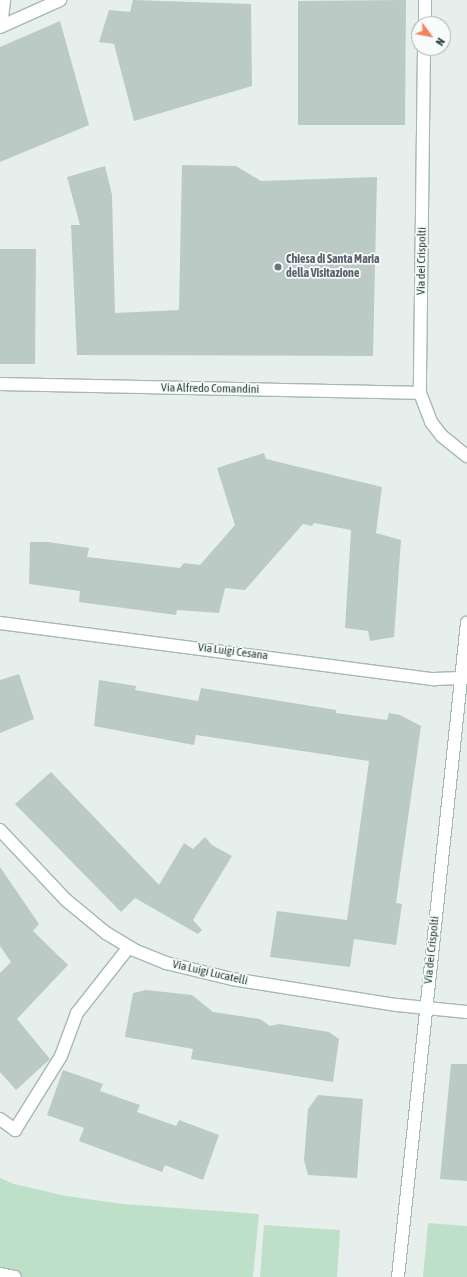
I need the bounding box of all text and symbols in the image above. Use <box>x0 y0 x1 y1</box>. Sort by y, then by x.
north arrow <box>411 16 451 56</box>
text: N <box>434 36 447 48</box>
street label: Via dei Crispolti <box>414 227 430 295</box>
place label: Chiesa di Santa Maria della Visitazione <box>286 253 380 281</box>
marker: Chiesa di Santa Maria della Visitazione <box>273 262 283 272</box>
street label: Via Alfredo Comandini <box>161 381 259 397</box>
street label: Via Luigi Cesana <box>197 641 269 663</box>
street label: Via dei Crispolti <box>421 915 443 985</box>
street label: Via Luigi Lucatelli <box>171 957 249 989</box>

